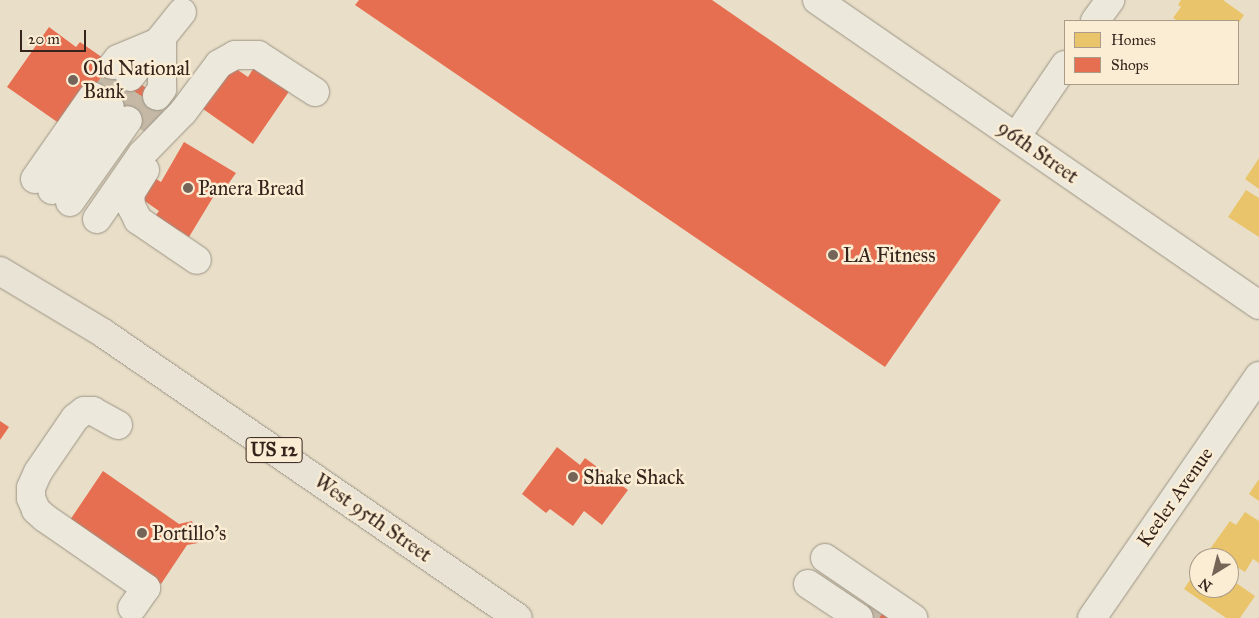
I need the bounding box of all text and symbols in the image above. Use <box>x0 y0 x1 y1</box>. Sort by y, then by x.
scale bar <box>22 20 89 52</box>
legend <box>1064 20 1239 85</box>
text: 20 m <box>28 30 60 48</box>
text: Homes <box>1111 31 1156 49</box>
place label: Old National Bank <box>83 56 190 103</box>
text: Shops <box>1111 56 1149 74</box>
marker: Old National Bank <box>67 74 79 86</box>
street label: 96th Street <box>993 115 1083 189</box>
place label: Panera Bread <box>198 176 304 200</box>
marker: Panera Bread <box>182 182 194 194</box>
place label: LA Fitness <box>843 243 935 267</box>
marker: LA Fitness <box>827 249 839 261</box>
road number: US 12 <box>245 434 303 466</box>
street label: Keeler Avenue <box>1132 443 1218 551</box>
place label: Shake Shack <box>583 465 685 489</box>
street label: West 95th Street <box>310 469 436 567</box>
marker: Shake Shack <box>567 471 579 483</box>
place label: Portillo's <box>152 521 226 545</box>
marker: Portillo's <box>136 527 148 539</box>
north arrow <box>1189 548 1239 598</box>
text: N <box>1196 574 1215 595</box>

